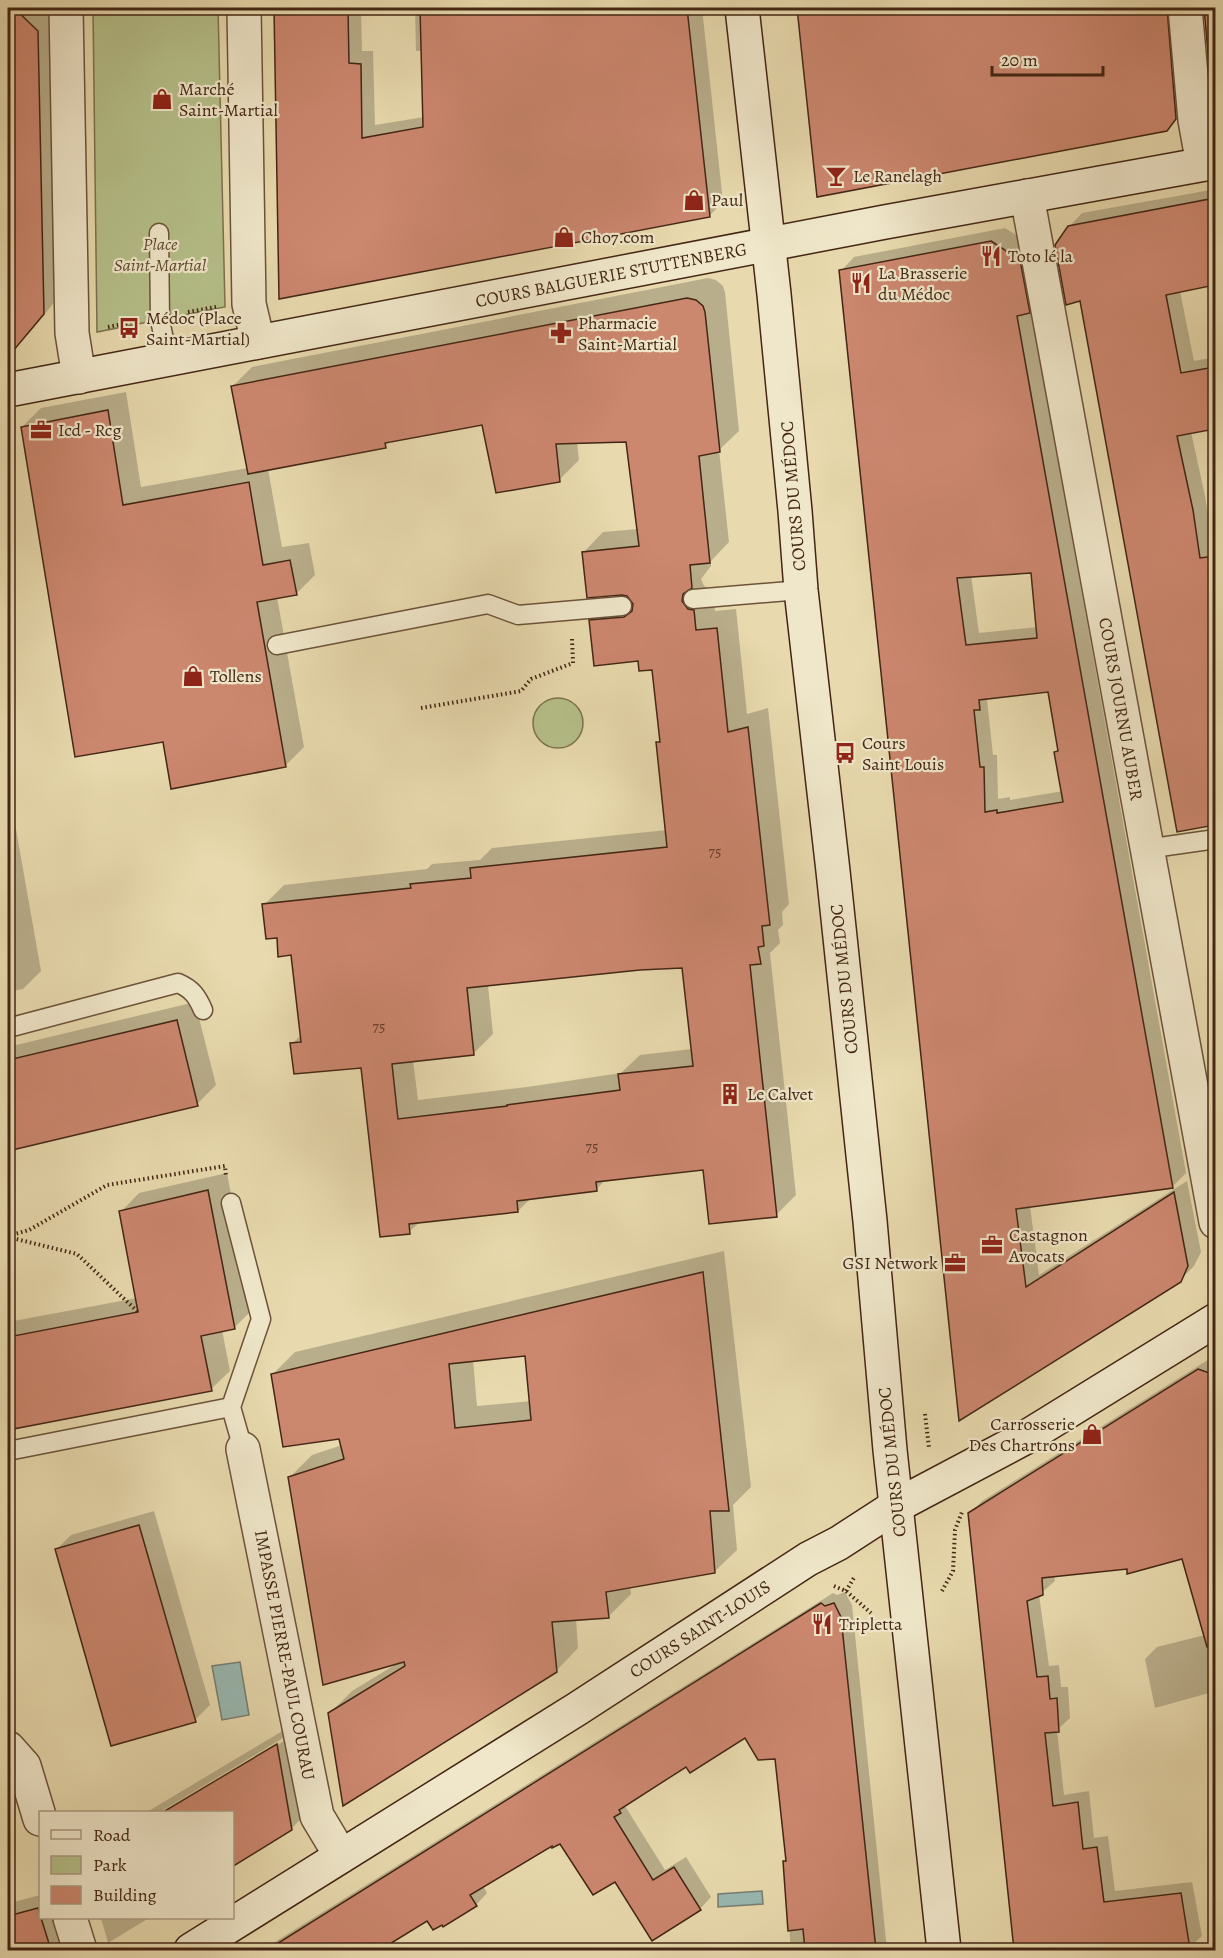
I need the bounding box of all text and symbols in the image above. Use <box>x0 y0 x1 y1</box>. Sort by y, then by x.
scale bar <box>992 39 1103 77</box>
text: 20 m <box>1001 48 1038 72</box>
place label: Marché Saint-Martial <box>179 77 278 122</box>
shop icon: Marché Saint-Martial <box>150 87 174 111</box>
bar icon: Le Ranelagh <box>824 164 848 188</box>
place label: Le Ranelagh <box>853 164 943 188</box>
shop icon: Paul <box>682 188 706 212</box>
place label: Paul <box>711 188 744 212</box>
shop icon: Cho7.com <box>552 225 576 249</box>
place label: Cho7.com <box>581 225 654 249</box>
park label: Place Saint-Martial <box>114 232 207 277</box>
street label: COURS BALGUERIE STUTTENBERG <box>473 237 749 313</box>
restaurant icon: Toto lé la <box>979 244 1003 268</box>
place label: Toto lé la <box>1008 244 1074 268</box>
place label: La Brasserie du Médoc <box>878 261 967 306</box>
restaurant icon: La Brasserie du Médoc <box>849 271 873 295</box>
place label: Médoc (Place Saint-Martial) <box>146 306 250 351</box>
place label: Pharmacie Saint-Martial <box>578 311 677 356</box>
bus stop icon: Médoc (Place Saint-Martial) <box>117 316 141 340</box>
pharmacy icon: Pharmacie Saint-Martial <box>549 321 573 345</box>
office icon: Icd - Rcg <box>29 418 53 442</box>
place label: Icd - Rcg <box>58 418 122 442</box>
street label: COURS DU MÉDOC <box>774 420 812 572</box>
street label: COURS JOURNU AUBER <box>1093 616 1149 802</box>
shop icon: Tollens <box>181 664 205 688</box>
place label: Tollens <box>210 664 262 688</box>
place label: Cours Saint Louis <box>862 731 944 776</box>
bus stop icon: Cours Saint Louis <box>833 741 857 765</box>
house number: 75 <box>709 842 721 862</box>
street label: COURS DU MÉDOC <box>824 903 864 1055</box>
house number: 75 <box>373 1017 385 1037</box>
building icon: Le Calvet <box>718 1082 742 1106</box>
place label: Le Calvet <box>747 1082 814 1106</box>
house number: 75 <box>586 1137 598 1157</box>
place label: Castagnon Avocats <box>1008 1223 1088 1268</box>
office icon: Castagnon Avocats <box>980 1233 1004 1257</box>
place label: GSI Network <box>843 1251 938 1275</box>
office icon: GSI Network <box>943 1251 967 1275</box>
street label: COURS DU MÉDOC <box>872 1386 912 1538</box>
place label: Carrosserie Des Chartrons <box>969 1412 1075 1457</box>
shop icon: Carrosserie Des Chartrons <box>1080 1422 1104 1446</box>
street label: IMPASSE PIERRE-PAUL COURAU <box>249 1528 321 1782</box>
street label: COURS SAINT-LOUIS <box>625 1574 775 1684</box>
restaurant icon: Tripletta <box>810 1612 834 1636</box>
place label: Tripletta <box>839 1612 903 1636</box>
legend <box>39 1811 234 1919</box>
text: Road <box>93 1823 131 1847</box>
text: Park <box>93 1853 127 1877</box>
text: Building <box>93 1883 157 1907</box>

